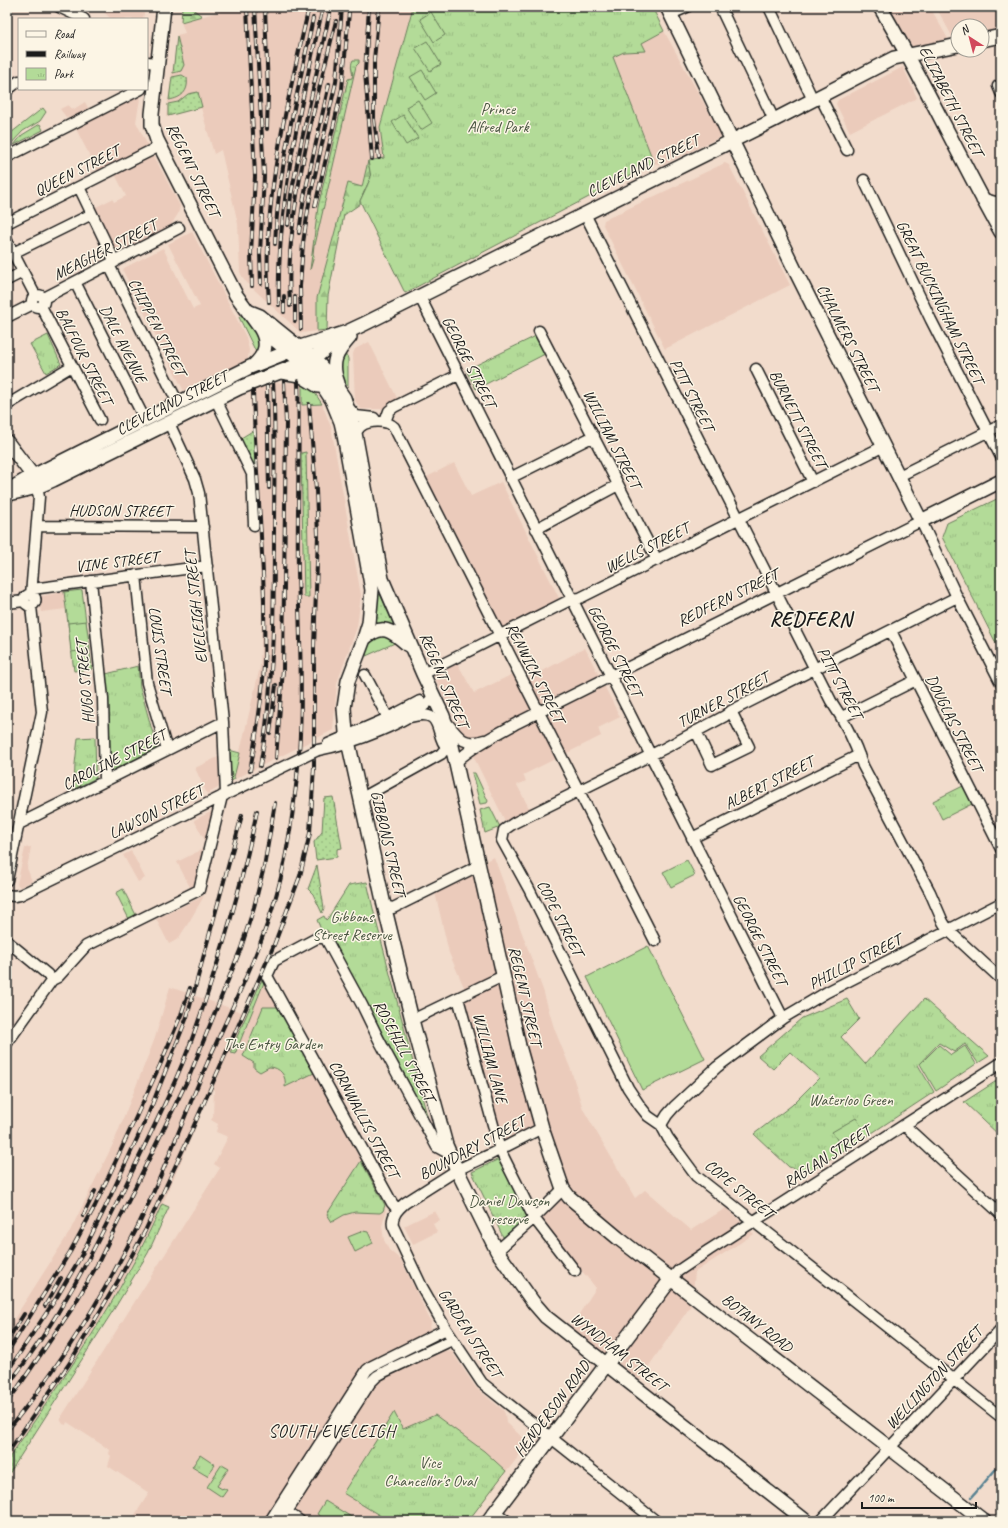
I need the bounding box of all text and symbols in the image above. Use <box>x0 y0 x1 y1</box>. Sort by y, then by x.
legend <box>18 18 148 90</box>
north arrow <box>950 18 990 58</box>
text: N <box>957 21 973 38</box>
text: Road <box>54 26 76 42</box>
street label: ELIZABETH STREET <box>915 43 989 164</box>
text: Railway <box>54 46 86 62</box>
text: Park <box>54 66 75 82</box>
park label: Prince Alfred Park <box>467 99 530 137</box>
street label: REGENT STREET <box>162 120 226 223</box>
street label: CLEVELAND STREET <box>584 129 706 202</box>
street label: QUEEN STREET <box>31 139 127 201</box>
street label: MEAGHER STREET <box>50 214 163 285</box>
street label: GREAT BUCKINGHAM STREET <box>892 217 990 390</box>
street label: CHIPPEN STREET <box>124 275 192 383</box>
street label: CHALMERS STREET <box>812 281 885 398</box>
street label: DALE AVENUE <box>95 302 152 388</box>
street label: BALFOUR STREET <box>51 305 118 411</box>
street label: GEORGE STREET <box>437 313 502 414</box>
street label: PITT STREET <box>665 356 720 438</box>
street label: CLEVELAND STREET <box>113 365 234 440</box>
street label: BURNETT STREET <box>765 367 833 475</box>
street label: WILLIAM STREET <box>579 386 647 495</box>
street label: HUDSON STREET <box>69 501 175 521</box>
street label: WELLS STREET <box>602 517 695 578</box>
street label: VINE STREET <box>75 546 164 577</box>
street label: EVELEIGH STREET <box>180 546 212 664</box>
street label: REDFERN STREET <box>674 563 786 631</box>
street label: GEORGE STREET <box>583 602 648 703</box>
street label: LOUIS STREET <box>144 605 177 699</box>
district label: REDFERN <box>770 607 855 632</box>
street label: RENWICK STREET <box>501 620 571 731</box>
street label: REGENT STREET <box>415 630 474 734</box>
street label: HUGO STREET <box>71 635 99 725</box>
street label: PITT STREET <box>813 644 869 726</box>
street label: TURNER STREET <box>674 666 775 732</box>
street label: DOUGLAS STREET <box>921 671 989 778</box>
street label: CAROLINE STREET <box>59 724 172 795</box>
street label: ALBERT STREET <box>721 750 820 814</box>
street label: LAWSON STREET <box>106 779 210 843</box>
street label: GIBBONS STREET <box>366 789 411 902</box>
street label: COPE STREET <box>532 877 590 964</box>
street label: GEORGE STREET <box>728 891 793 992</box>
park label: Gibbons Street Reserve <box>312 907 393 945</box>
street label: PHILLIP STREET <box>805 928 909 994</box>
street label: REGENT STREET <box>504 944 547 1051</box>
street label: ROSEHILL STREET <box>369 997 441 1109</box>
street label: WILLIAM LANE <box>468 1011 512 1108</box>
park label: The Entry Garden <box>223 1034 324 1054</box>
street label: CORNWALLIS STREET <box>325 1057 405 1184</box>
park label: Waterloo Green <box>809 1090 894 1110</box>
street label: BOUNDARY STREET <box>415 1109 533 1184</box>
street label: RAGLAN STREET <box>780 1119 877 1193</box>
street label: COPE STREET <box>701 1155 781 1226</box>
park label: Daniel Dawson reserve <box>468 1191 550 1229</box>
street label: GARDEN STREET <box>434 1285 508 1384</box>
street label: BOTANY ROAD <box>718 1289 798 1358</box>
street label: WYNDHAM STREET <box>567 1308 674 1398</box>
street label: WELLINGTON STREET <box>881 1320 989 1433</box>
street label: HENDERSON ROAD <box>510 1356 596 1461</box>
district label: SOUTH EVELEIGH <box>269 1421 398 1442</box>
park label: Vice Chancellor's Oval <box>384 1453 479 1491</box>
scale bar <box>862 1484 976 1510</box>
text: 100 m <box>868 1490 895 1506</box>

